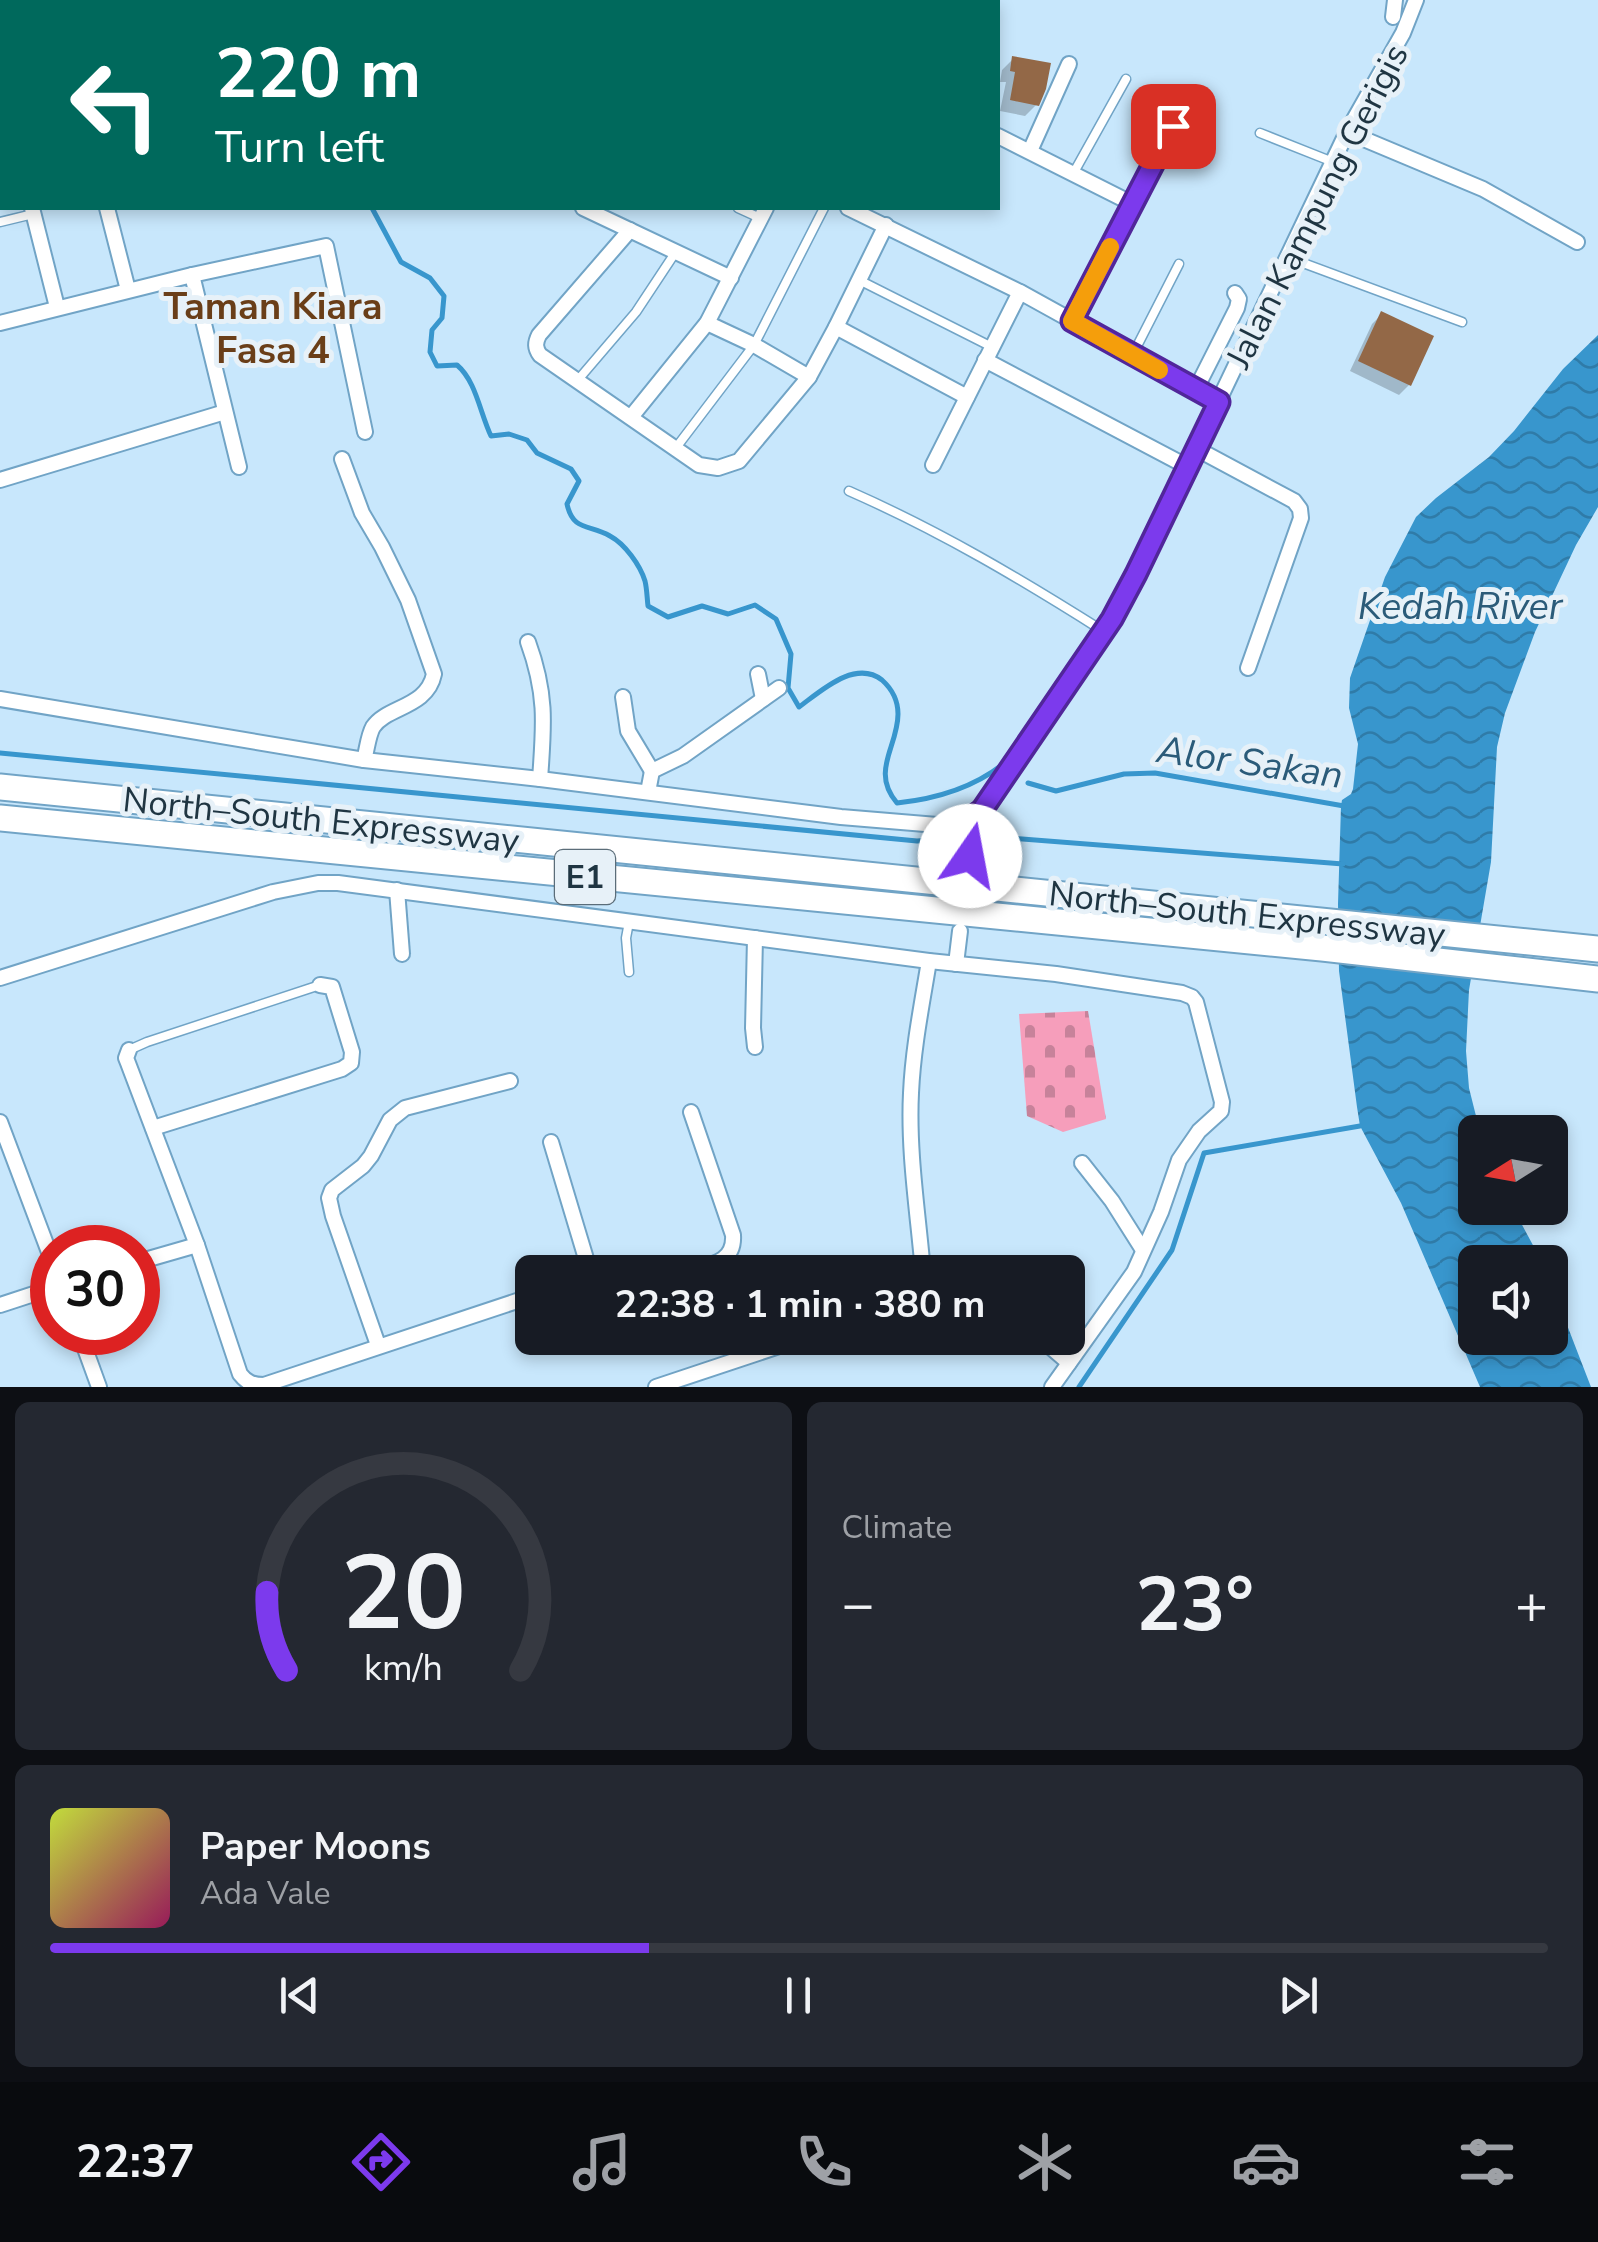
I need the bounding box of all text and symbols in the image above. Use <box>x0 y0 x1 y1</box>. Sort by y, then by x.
text: 220 m <box>215 26 421 122</box>
street label: Jalan Kampung Gerigis <box>1215 36 1420 377</box>
icon: left <box>50 40 180 170</box>
pin <box>1131 84 1216 169</box>
icon: arrive <box>1146 99 1201 154</box>
text: Turn left <box>215 117 384 178</box>
district label: Taman Kiara Fasa 4 <box>163 281 383 376</box>
water label: Kedah River <box>1358 581 1564 632</box>
water label: Alor Sakan <box>1153 724 1346 801</box>
street label: North–South Expressway <box>120 776 522 865</box>
position arrow <box>918 804 1022 908</box>
road number: E1 <box>555 850 615 904</box>
street label: North–South Expressway <box>1046 870 1448 959</box>
north arrow <box>1458 1115 1568 1225</box>
map controls <box>1458 1115 1568 1355</box>
speed limit sign: 30 <box>30 1225 160 1355</box>
button: sound <box>1458 1245 1568 1355</box>
text: 22:38 · 1 min · 380 m <box>615 1279 985 1330</box>
text: Climate <box>842 1506 952 1549</box>
text: 20 <box>341 1523 466 1665</box>
text: 23° <box>1136 1554 1254 1656</box>
text: − <box>842 1567 875 1642</box>
text: + <box>1515 1567 1548 1642</box>
text: km/h <box>364 1644 443 1693</box>
text: Paper Moons <box>200 1821 431 1872</box>
text: Ada Vale <box>200 1872 331 1915</box>
icon: previous <box>272 1968 327 2023</box>
icon: pause <box>771 1968 826 2023</box>
icon: next <box>1271 1968 1326 2023</box>
icon: directions <box>346 2127 416 2197</box>
icon: music <box>567 2127 637 2197</box>
icon: phone <box>789 2127 859 2197</box>
icon: climate <box>1010 2127 1080 2197</box>
icon: car <box>1231 2127 1301 2197</box>
icon: filters <box>1452 2127 1522 2197</box>
text: 22:37 <box>76 2132 195 2193</box>

